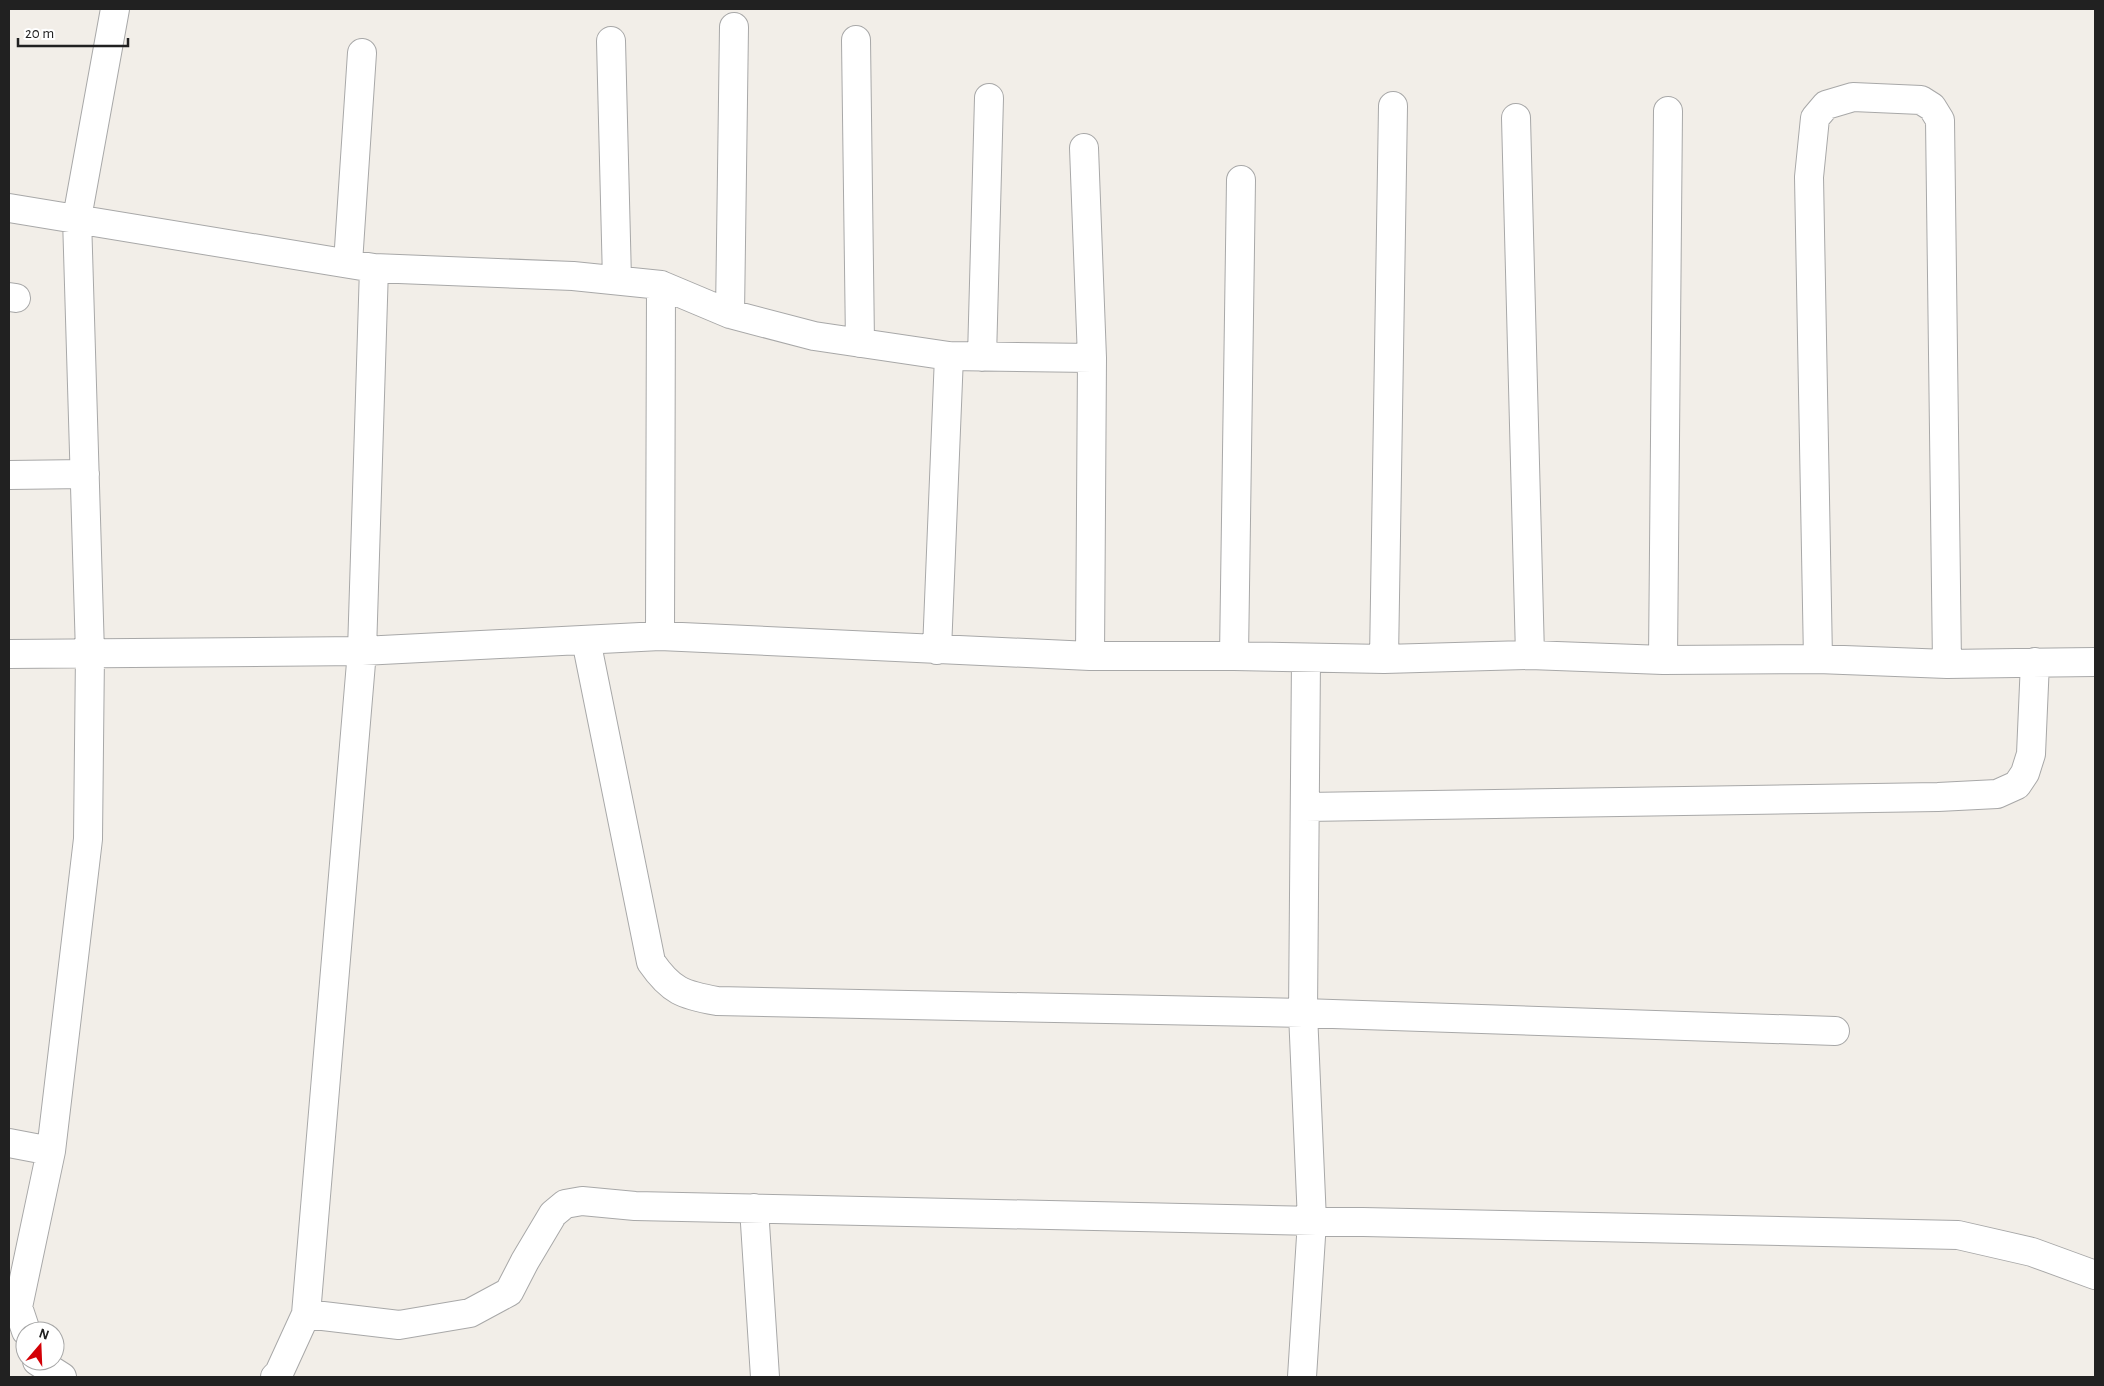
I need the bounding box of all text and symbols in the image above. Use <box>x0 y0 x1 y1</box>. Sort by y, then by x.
scale bar <box>18 15 128 47</box>
text: 20 m <box>25 26 54 41</box>
north arrow <box>15 1321 65 1371</box>
text: N <box>37 1326 51 1343</box>

